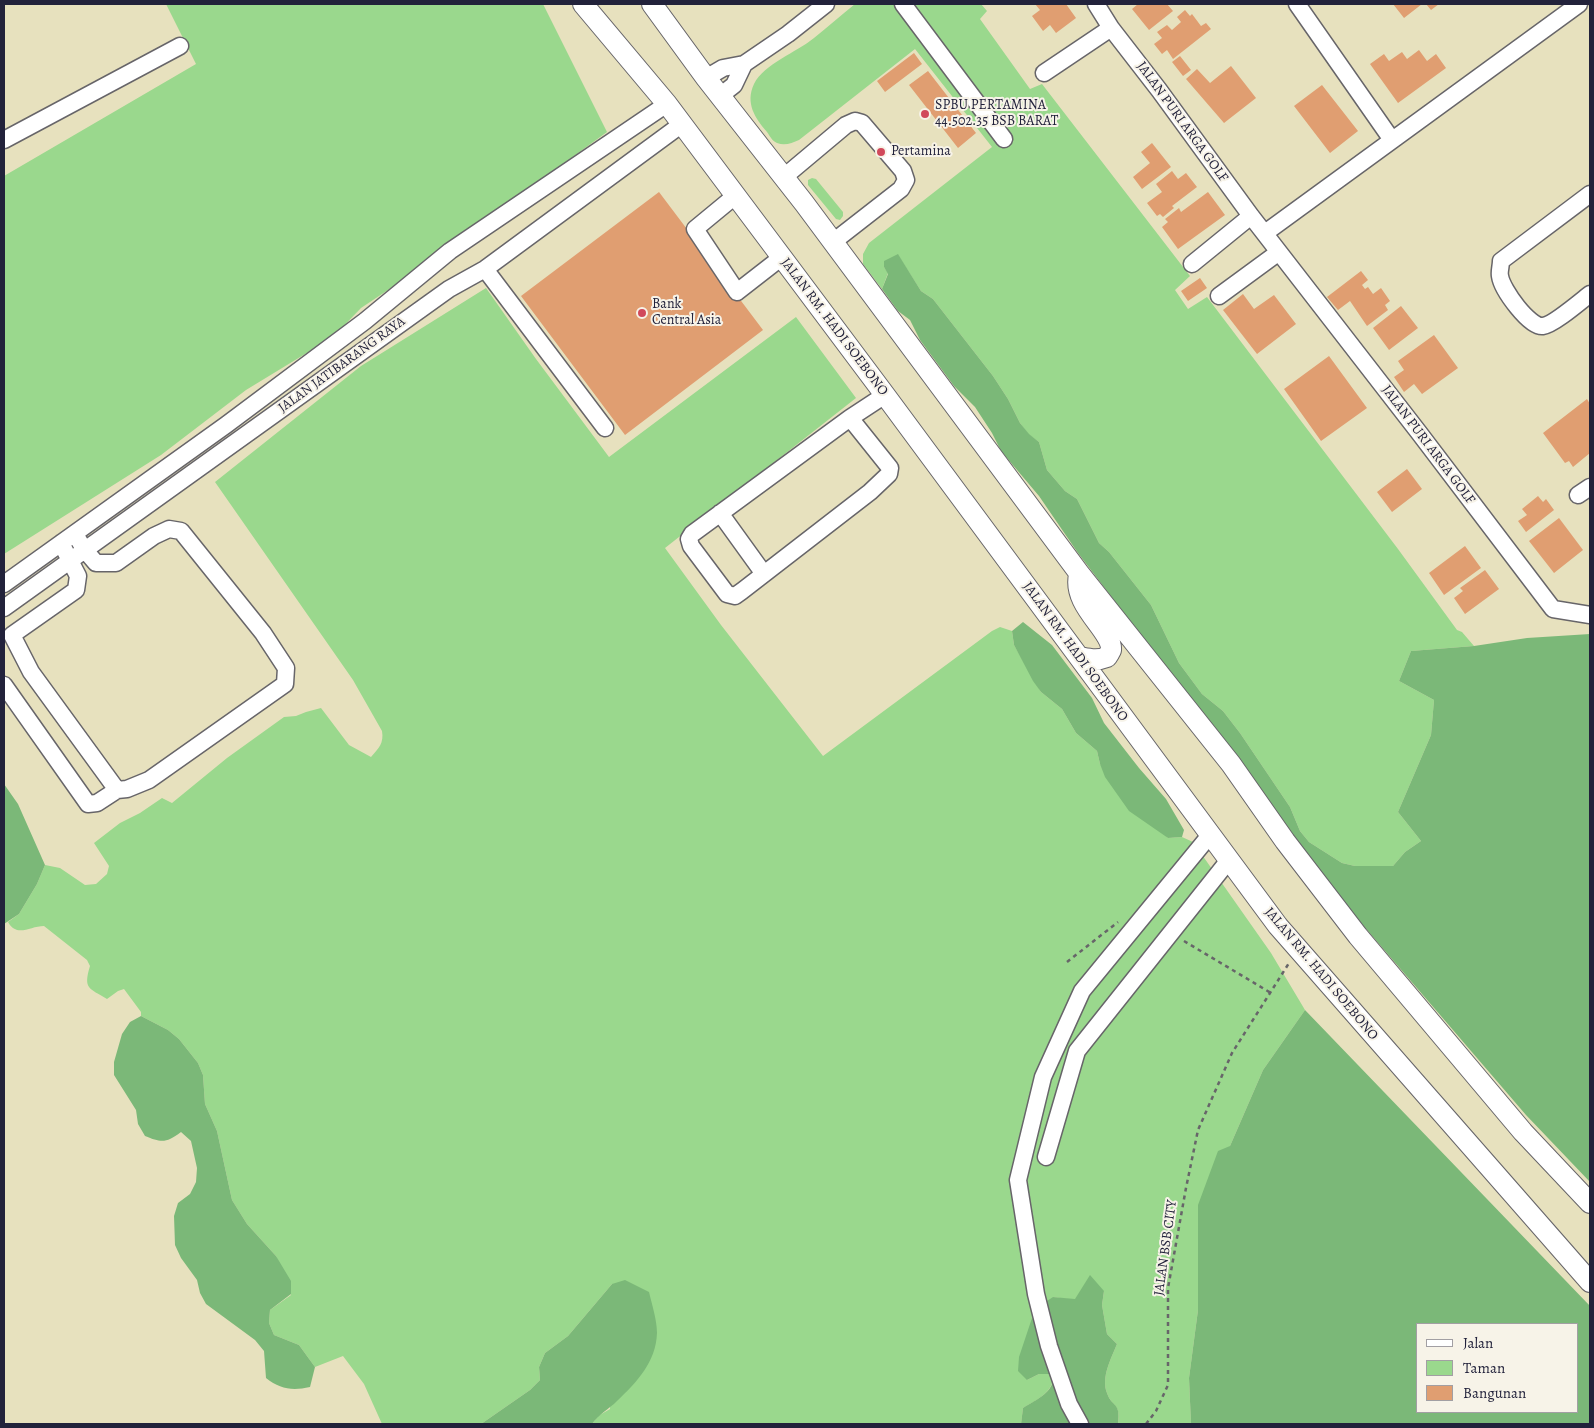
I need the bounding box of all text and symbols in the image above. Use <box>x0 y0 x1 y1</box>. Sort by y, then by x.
street label: JALAN PURI ARGA GOLF <box>1133 59 1231 185</box>
place label: SPBU PERTAMINA 44.502.35 BSB BARAT <box>935 98 1058 130</box>
marker: SPBU PERTAMINA 44.502.35 BSB BARAT <box>919 108 931 120</box>
place label: Pertamina <box>891 144 951 160</box>
marker: Pertamina <box>875 146 887 158</box>
street label: JALAN RM. HADI SOEBONO <box>777 255 891 399</box>
place label: Bank Central Asia <box>652 297 721 330</box>
marker: Bank Central Asia <box>636 307 648 319</box>
street label: JALAN JATIBARANG RAYA <box>275 313 409 417</box>
street label: JALAN PURI ARGA GOLF <box>1378 382 1478 508</box>
street label: JALAN RM. HADI SOEBONO <box>1019 579 1131 725</box>
street label: JALAN RM. HADI SOEBONO <box>1261 904 1381 1044</box>
street label: JALAN BSB CITY <box>1151 1199 1181 1297</box>
legend <box>1416 1323 1579 1413</box>
text: Jalan <box>1463 1333 1493 1353</box>
text: Taman <box>1463 1358 1505 1378</box>
text: Bangunan <box>1463 1383 1526 1403</box>

